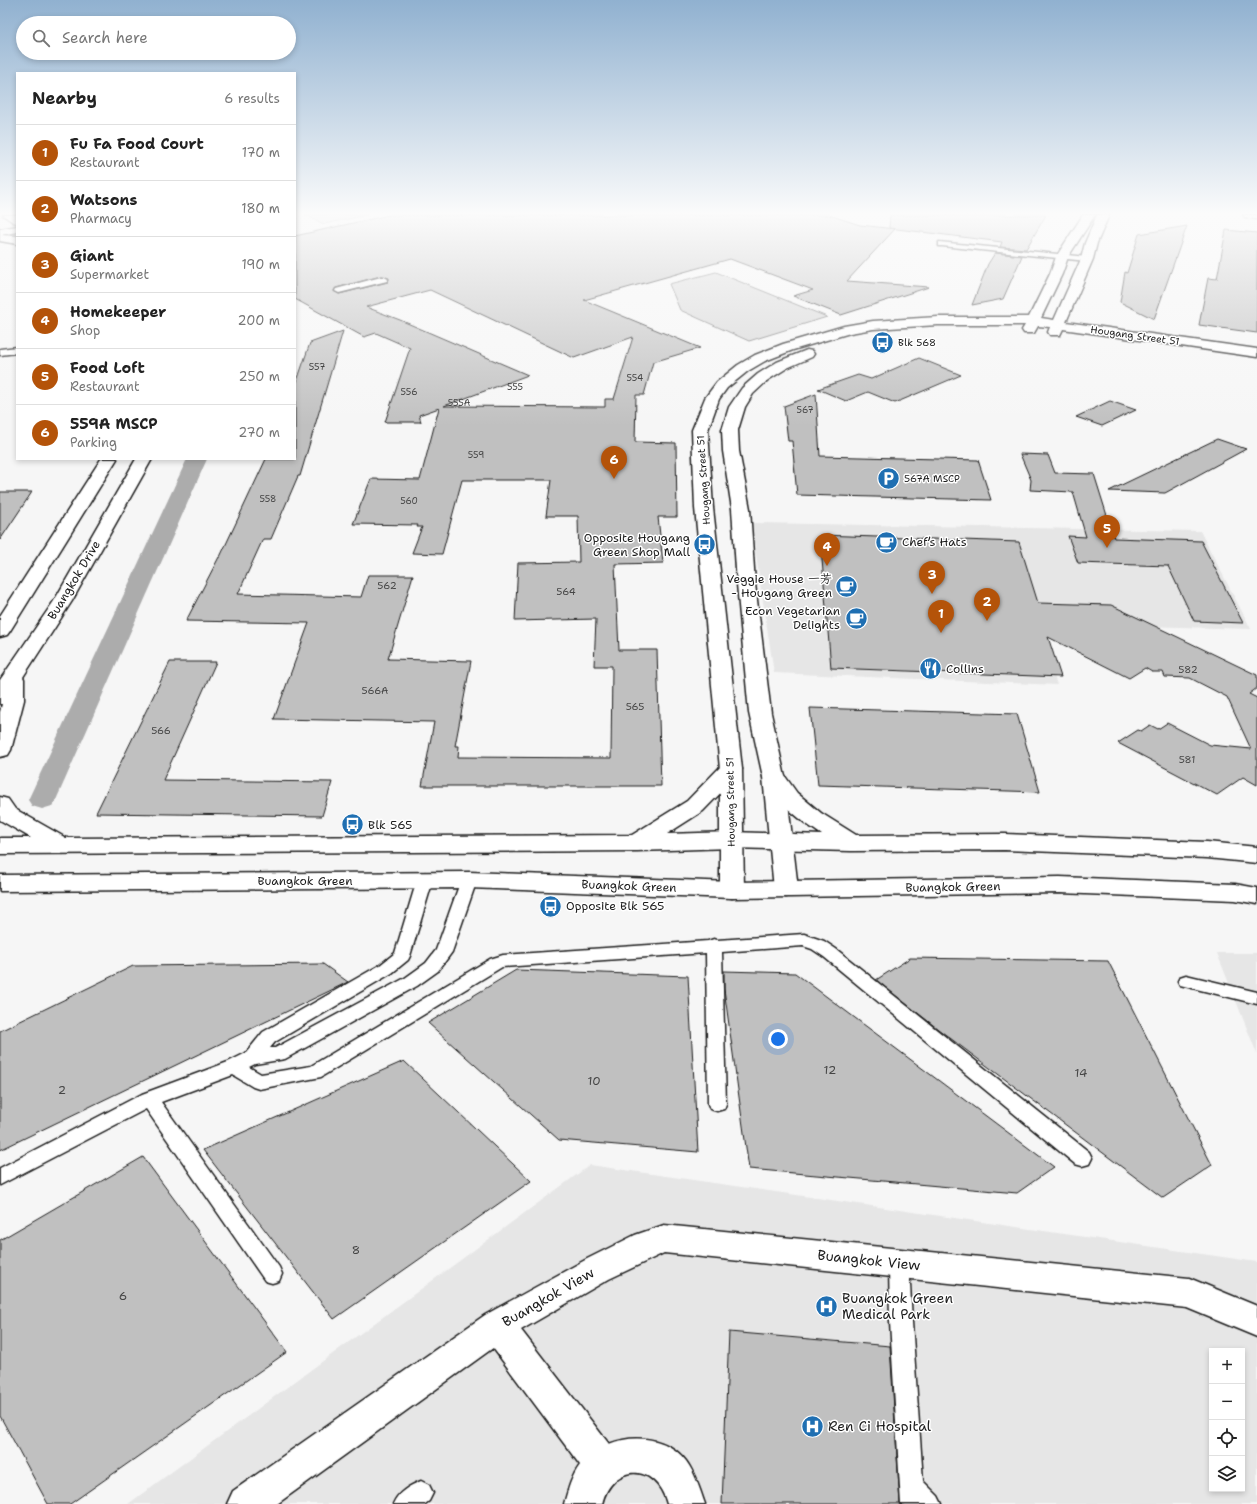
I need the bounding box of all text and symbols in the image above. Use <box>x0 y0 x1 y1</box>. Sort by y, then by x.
search box <box>16 16 296 60</box>
icon: search <box>30 27 52 49</box>
text: Search here <box>62 28 148 48</box>
text: Nearby <box>32 87 97 109</box>
text: 6 results <box>224 90 280 107</box>
text: Fu Fa Food Court <box>70 134 204 154</box>
text: 1 <box>42 144 48 161</box>
text: 170 m <box>242 144 280 161</box>
text: Restaurant <box>70 154 140 171</box>
text: Watsons <box>70 190 137 210</box>
text: 2 <box>40 200 50 217</box>
text: 180 m <box>241 200 280 217</box>
text: Pharmacy <box>70 210 132 227</box>
text: Giant <box>70 246 114 266</box>
text: 3 <box>40 256 50 273</box>
text: 190 m <box>241 256 280 273</box>
text: Supermarket <box>70 266 149 283</box>
text: Homekeeper <box>70 302 166 322</box>
text: 4 <box>40 312 50 329</box>
text: 200 m <box>238 312 280 329</box>
text: Shop <box>70 322 100 339</box>
street label: Hougang Street 51 <box>1090 323 1180 348</box>
bus stop icon: Blk 568 <box>870 329 896 355</box>
place label: Blk 568 <box>898 336 936 349</box>
text: Food Loft <box>70 358 145 378</box>
house number: 557 <box>309 361 325 373</box>
text: 5 <box>41 368 49 385</box>
text: 250 m <box>239 368 280 385</box>
house number: 554 <box>627 372 643 384</box>
text: Restaurant <box>70 378 140 395</box>
house number: 555 <box>507 381 523 393</box>
house number: 556 <box>401 386 417 398</box>
house number: 555A <box>448 397 471 409</box>
house number: 567 <box>797 404 813 416</box>
text: 559A MSCP <box>70 414 158 434</box>
text: 6 <box>40 424 50 441</box>
text: 270 m <box>238 424 280 441</box>
text: Parking <box>70 434 117 451</box>
street label: Hougang Street 51 <box>694 435 713 525</box>
pin: 6 <box>601 446 627 479</box>
house number: 559 <box>468 449 484 461</box>
parking icon: 567A MSCP <box>876 465 902 491</box>
place label: 567A MSCP <box>904 472 960 485</box>
house number: 558 <box>260 493 276 505</box>
house number: 560 <box>400 495 418 507</box>
pin: 5 <box>1094 515 1120 548</box>
cafe icon: Chef’s Hats <box>874 529 900 555</box>
place label: Opposite Hougang Green Shop Mall <box>584 530 690 560</box>
bus stop icon: Opposite Hougang Green Shop Mall <box>692 532 718 558</box>
pin: 4 <box>814 533 840 566</box>
place label: Chef’s Hats <box>902 534 967 550</box>
street label: Buangkok Drive <box>44 537 104 623</box>
pin: 3 <box>919 561 945 594</box>
place label: Veggie House 一芳 - Hougang Green <box>726 571 832 601</box>
cafe icon: Veggie House 一芳 - Hougang Green <box>834 573 860 599</box>
house number: 562 <box>377 579 397 592</box>
house number: 564 <box>556 585 576 598</box>
pin: 2 <box>974 588 1000 621</box>
pin: 1 <box>928 600 954 633</box>
place label: Econ Vegetarian Delights <box>745 603 840 633</box>
cafe icon: Econ Vegetarian Delights <box>843 605 869 631</box>
restaurant icon: Collins <box>918 656 944 682</box>
place label: Collins <box>946 661 984 677</box>
house number: 582 <box>1178 663 1198 676</box>
house number: 566A <box>362 684 388 697</box>
house number: 565 <box>626 700 644 713</box>
house number: 566 <box>151 724 171 737</box>
house number: 581 <box>1179 753 1195 766</box>
street label: Hougang Street 51 <box>723 757 738 847</box>
bus stop icon: Blk 565 <box>339 812 365 838</box>
place label: Blk 565 <box>368 817 412 833</box>
street label: Buangkok Green <box>257 873 353 889</box>
street label: Buangkok Green <box>581 876 677 896</box>
street label: Buangkok Green <box>905 878 1001 896</box>
bus stop icon: Opposite Blk 565 <box>538 893 564 919</box>
place label: Opposite Blk 565 <box>566 898 664 914</box>
your location <box>768 1029 788 1049</box>
house number: 12 <box>824 1062 836 1078</box>
house number: 14 <box>1075 1065 1087 1081</box>
house number: 10 <box>587 1073 601 1089</box>
house number: 2 <box>58 1082 66 1098</box>
house number: 8 <box>352 1242 360 1258</box>
street label: Buangkok View <box>817 1246 921 1274</box>
street label: Buangkok View <box>499 1263 597 1331</box>
house number: 6 <box>119 1288 127 1304</box>
place label: Buangkok Green Medical Park <box>842 1289 953 1323</box>
hospital icon: Buangkok Green Medical Park <box>814 1293 840 1319</box>
map controls <box>1209 1348 1245 1492</box>
button: + <box>1209 1348 1245 1384</box>
button: − <box>1209 1384 1245 1420</box>
hospital icon: Ren Ci Hospital <box>800 1413 826 1439</box>
place label: Ren Ci Hospital <box>828 1417 932 1435</box>
button: locate <box>1209 1420 1245 1456</box>
button: layers <box>1209 1456 1245 1492</box>

